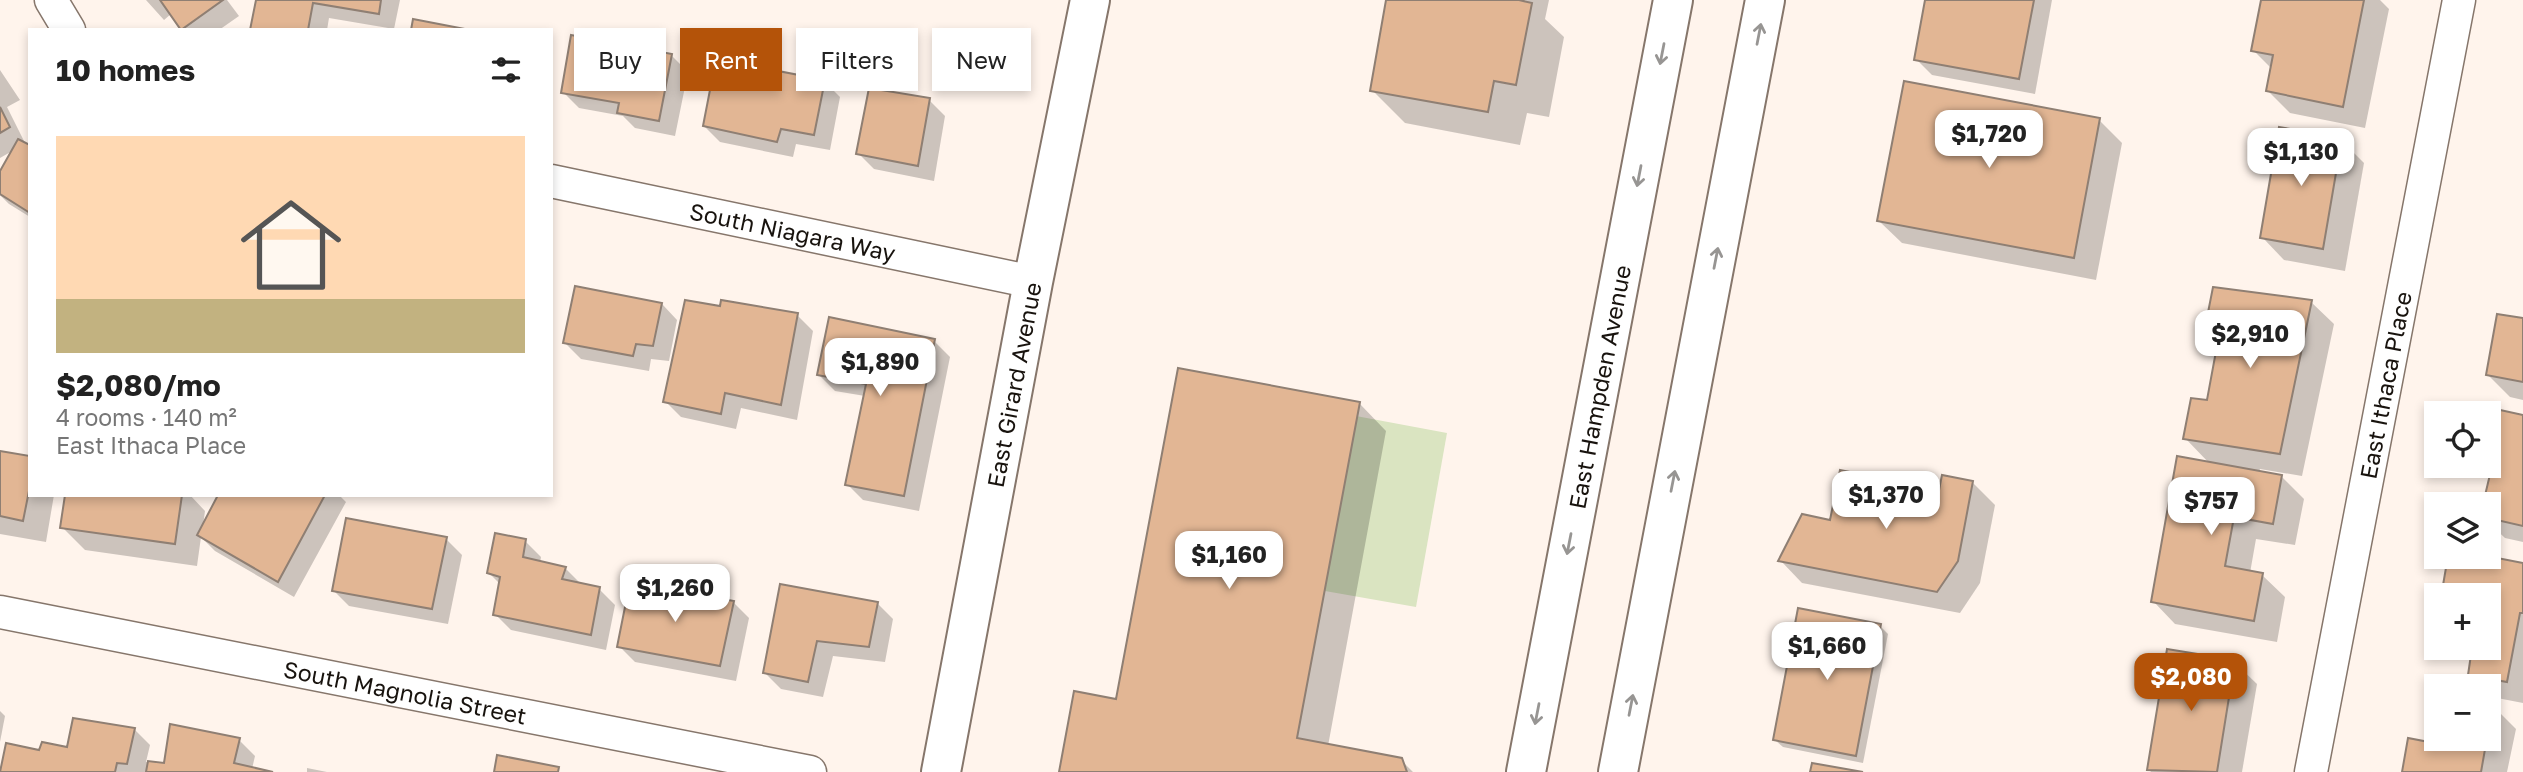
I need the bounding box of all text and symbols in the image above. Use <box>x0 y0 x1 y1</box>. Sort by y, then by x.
one-way arrow <box>1752 24 1766 46</box>
chip: Buy <box>574 28 666 91</box>
chip: Rent <box>680 28 782 91</box>
chip: Filters <box>796 28 918 91</box>
chip: New <box>932 28 1031 91</box>
one-way arrow <box>1655 42 1669 65</box>
icon: filters <box>487 51 525 89</box>
text: 10 homes <box>56 52 195 88</box>
pin: $1,720 <box>1932 110 2046 170</box>
text: $1,720 <box>1951 119 2027 147</box>
pin: $1,130 <box>2244 128 2358 188</box>
text: $1,130 <box>2263 137 2339 165</box>
one-way arrow <box>1632 164 1645 187</box>
icon: home <box>228 182 354 308</box>
street label: South Niagara Way <box>687 196 898 267</box>
one-way arrow <box>1710 247 1723 270</box>
street label: East Hampden Avenue <box>1562 263 1636 511</box>
street label: East Girard Avenue <box>981 280 1047 490</box>
street label: East Ithaca Place <box>2354 289 2417 481</box>
pin: $2,910 <box>2193 310 2307 370</box>
text: $2,910 <box>2211 319 2289 347</box>
pin: $1,890 <box>823 338 937 398</box>
text: $1,890 <box>841 347 919 375</box>
text: $2,080/mo <box>56 367 221 403</box>
map controls <box>2424 401 2501 751</box>
button: locate <box>2424 401 2501 478</box>
text: 4 rooms · 140 m² <box>56 403 237 431</box>
text: East Ithaca Place <box>56 431 246 459</box>
one-way arrow <box>1667 470 1681 493</box>
pin: $1,370 <box>1829 472 1943 531</box>
pin: $757 <box>2170 477 2252 537</box>
text: $1,370 <box>1848 480 1924 508</box>
text: $757 <box>2184 486 2238 514</box>
button: layers <box>2424 492 2501 569</box>
pin: $1,160 <box>1172 532 1286 591</box>
one-way arrow <box>1562 532 1575 555</box>
text: $1,160 <box>1191 540 1267 568</box>
pin: $1,260 <box>618 564 732 624</box>
text: $1,260 <box>636 573 714 601</box>
button: + <box>2424 583 2501 660</box>
pin: $1,660 <box>1770 622 1884 682</box>
text: $1,660 <box>1788 631 1866 659</box>
street label: South Magnolia Street <box>281 654 529 730</box>
pin: $2,080 <box>2134 654 2248 713</box>
text: $2,080 <box>2150 662 2232 690</box>
button: − <box>2424 674 2501 751</box>
one-way arrow <box>1625 694 1638 717</box>
one-way arrow <box>1529 702 1543 725</box>

